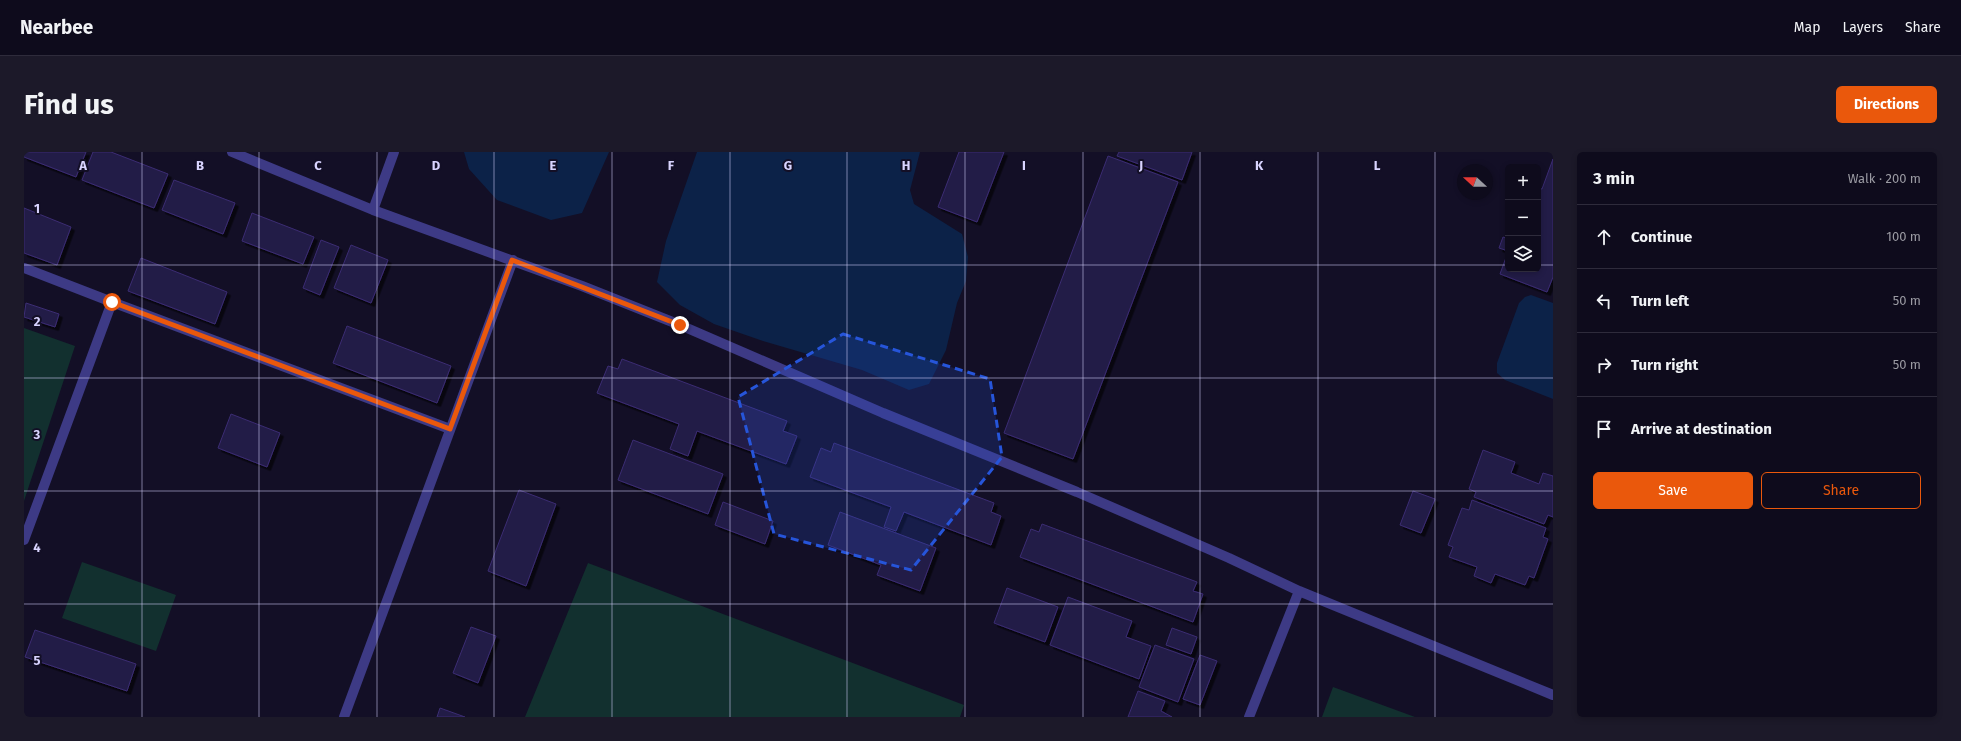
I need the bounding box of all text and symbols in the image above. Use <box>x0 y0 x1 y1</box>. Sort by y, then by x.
text: Nearbee <box>20 16 93 39</box>
text: Map <box>1794 19 1820 36</box>
text: Layers <box>1842 19 1883 36</box>
text: Share <box>1905 19 1941 36</box>
button: Directions <box>1836 86 1937 123</box>
text: Find us <box>24 88 114 121</box>
text: A <box>78 158 87 173</box>
text: B <box>196 158 204 173</box>
text: C <box>314 158 322 173</box>
text: D <box>432 158 441 173</box>
text: E <box>550 158 557 173</box>
text: F <box>668 158 675 173</box>
text: G <box>784 158 792 173</box>
text: H <box>902 158 910 173</box>
text: I <box>1022 158 1026 173</box>
text: J <box>1138 158 1143 173</box>
text: K <box>1255 158 1264 173</box>
text: L <box>1374 158 1381 173</box>
north arrow <box>1457 164 1493 200</box>
map controls <box>1505 164 1541 272</box>
button: + <box>1505 164 1541 200</box>
text: 3 min <box>1593 168 1635 189</box>
text: Walk · 200 m <box>1848 171 1921 186</box>
button: − <box>1505 200 1541 236</box>
text: 1 <box>34 201 40 216</box>
icon: ahead <box>1593 226 1615 248</box>
text: Continue <box>1631 228 1692 246</box>
text: 100 m <box>1886 229 1921 244</box>
button: layers <box>1505 236 1541 272</box>
icon: left <box>1593 290 1615 312</box>
text: Turn left <box>1631 292 1689 310</box>
route start <box>103 293 121 311</box>
text: 50 m <box>1893 293 1921 308</box>
text: 2 <box>34 314 41 329</box>
route end <box>671 316 689 334</box>
icon: right <box>1593 354 1615 376</box>
text: Turn right <box>1631 356 1698 374</box>
text: 50 m <box>1893 357 1921 372</box>
icon: arrive <box>1593 418 1615 440</box>
text: Arrive at destination <box>1631 420 1772 438</box>
text: 3 <box>33 427 41 442</box>
button: Save <box>1593 472 1753 509</box>
button: Share <box>1761 472 1921 509</box>
text: 4 <box>33 540 41 555</box>
text: 5 <box>34 653 41 668</box>

